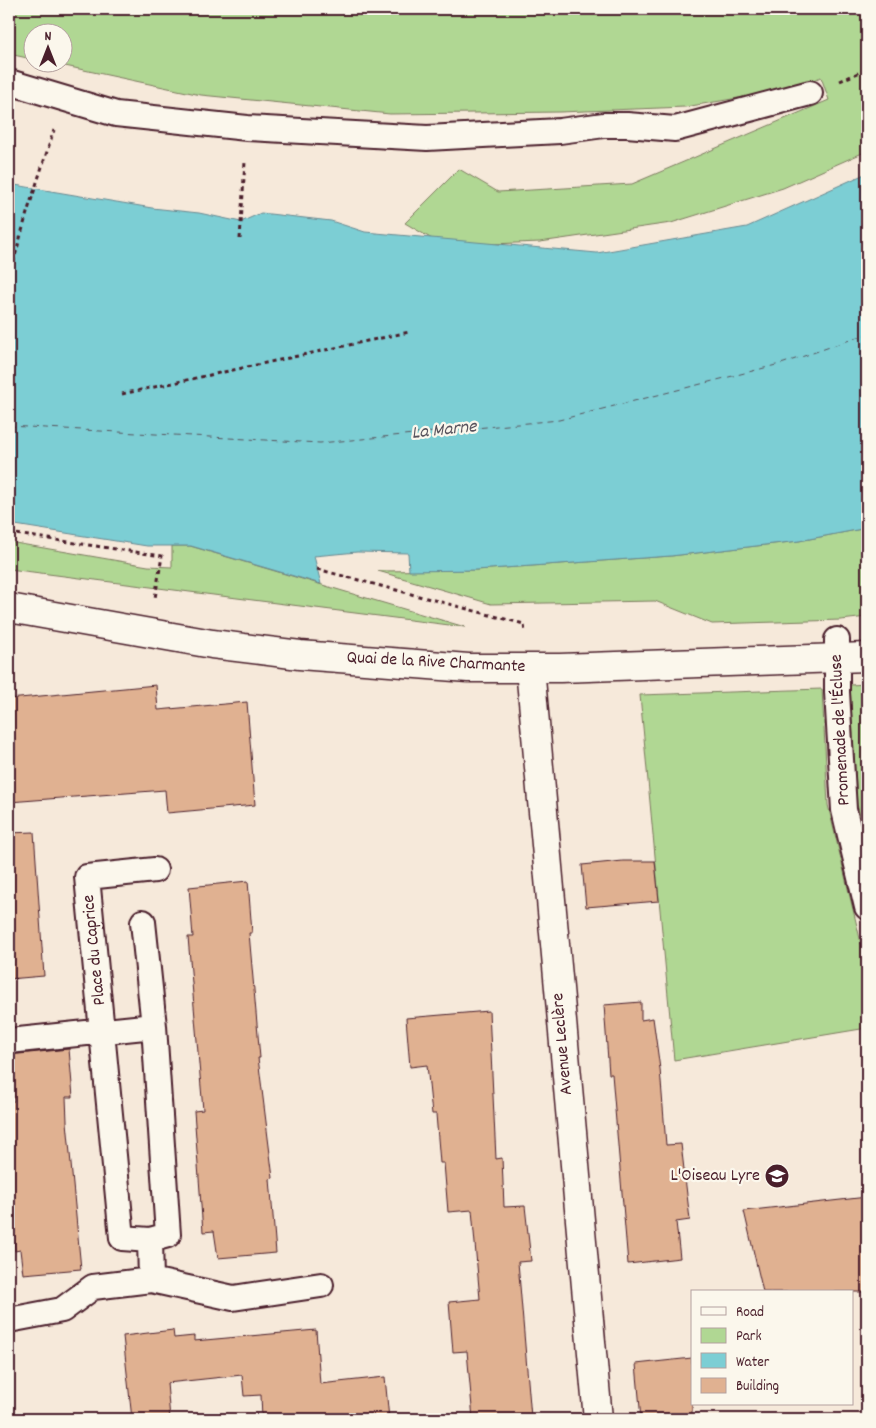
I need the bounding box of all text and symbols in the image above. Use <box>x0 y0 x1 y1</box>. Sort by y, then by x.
north arrow <box>22 22 72 72</box>
text: N <box>45 27 52 47</box>
water label: La Marne <box>410 414 479 448</box>
street label: Quai de la Rive Charmante <box>346 646 526 680</box>
street label: Promenade de l'Écluse <box>825 654 857 806</box>
street label: Place du Caprice <box>77 893 113 1007</box>
street label: Avenue Leclère <box>546 992 580 1096</box>
school or university icon: L'Oiseau Lyre <box>764 1163 790 1189</box>
place label: L'Oiseau Lyre <box>670 1164 760 1189</box>
legend <box>691 1290 854 1406</box>
text: Road <box>736 1302 764 1324</box>
text: Park <box>736 1326 762 1348</box>
text: Water <box>736 1352 770 1374</box>
text: Building <box>736 1376 779 1398</box>

